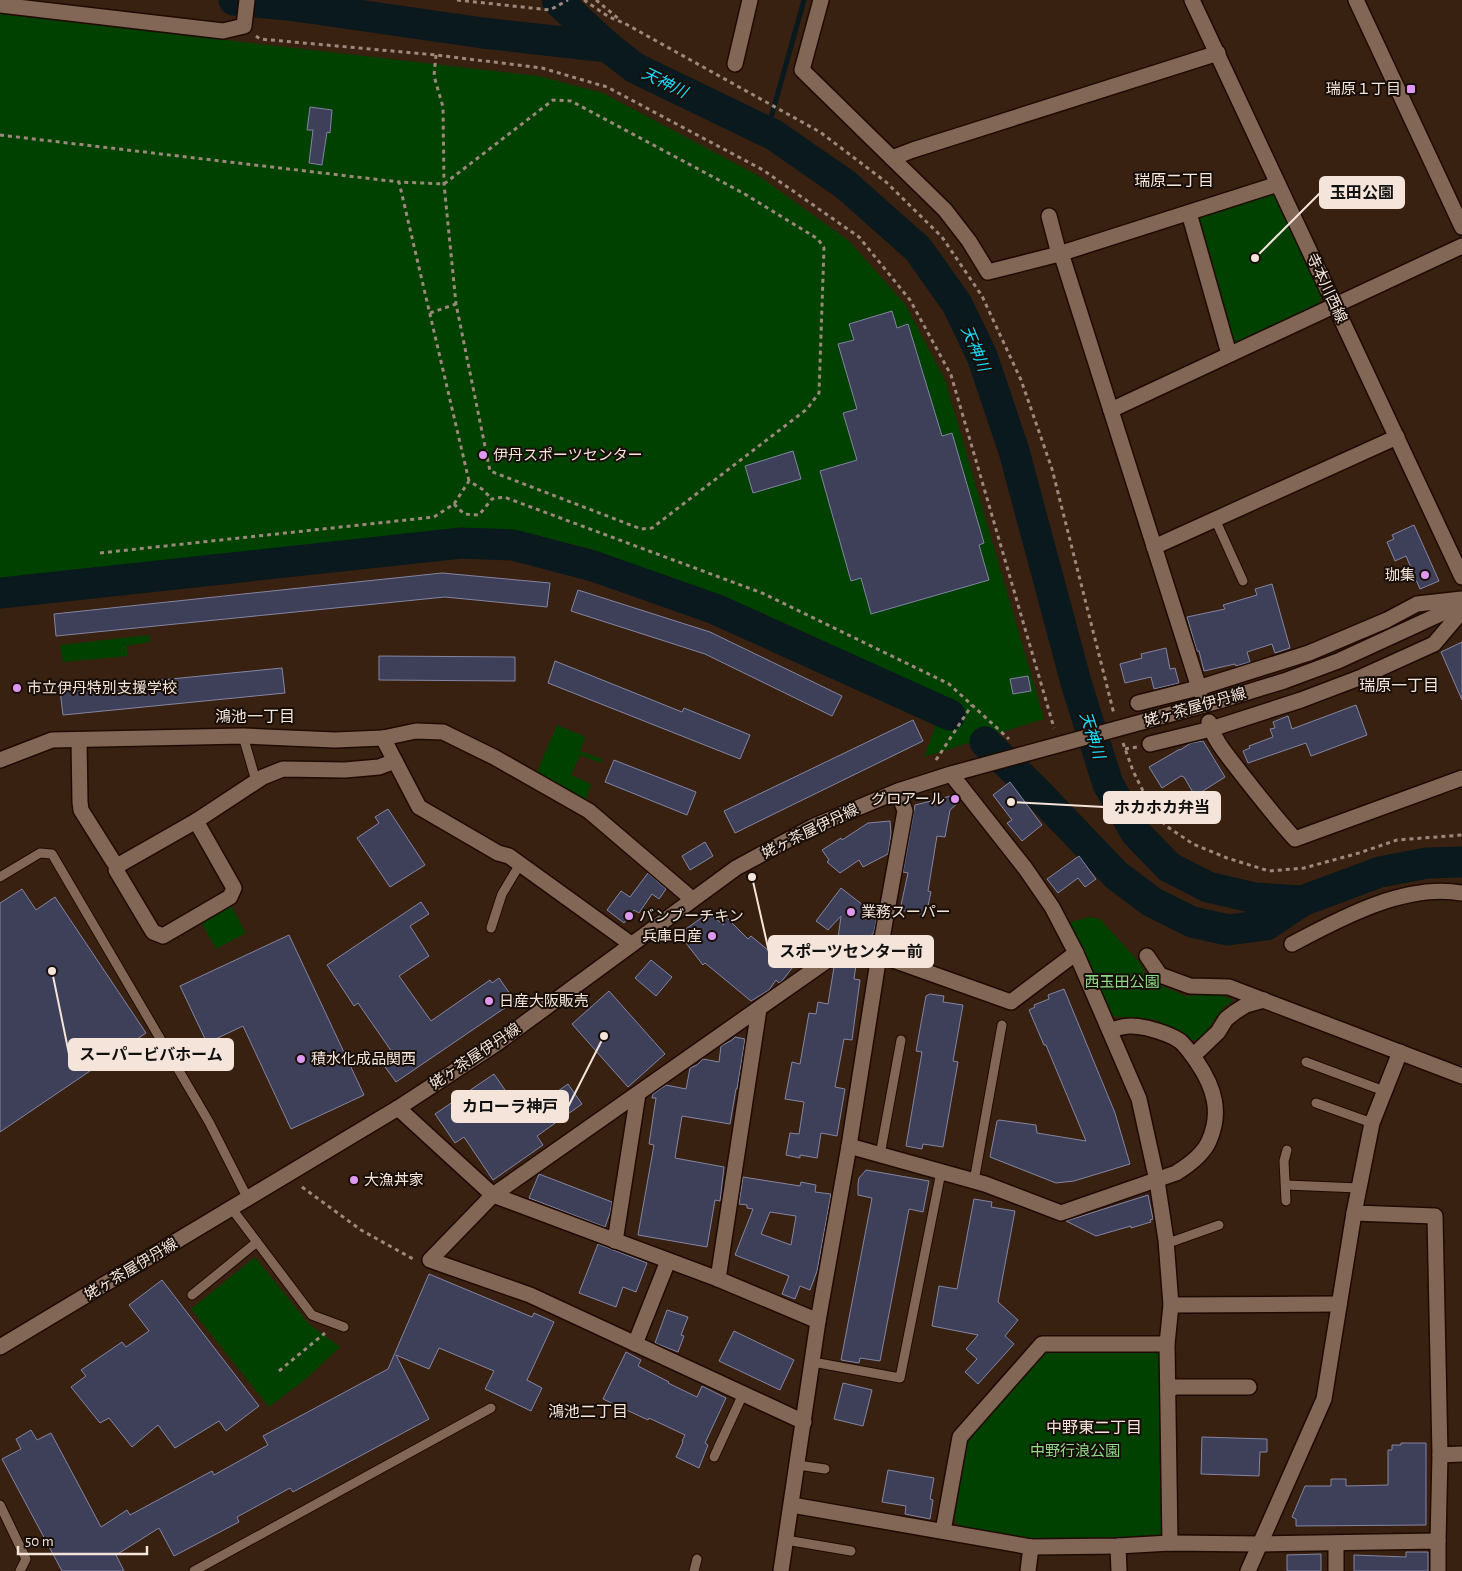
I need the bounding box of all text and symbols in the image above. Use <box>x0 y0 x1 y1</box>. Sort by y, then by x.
water label: 天神川 <box>639 64 692 101</box>
place label: 瑞原１丁目 <box>1326 81 1401 97</box>
marker: 瑞原１丁目 <box>1405 83 1417 95</box>
district label: 瑞原二丁目 <box>1134 173 1214 189</box>
callout: 玉田公園 <box>1320 177 1404 208</box>
text: 玉田公園 <box>1330 184 1394 201</box>
street label: 寺本川西線 <box>1304 251 1350 325</box>
water label: 天神川 <box>958 323 994 375</box>
place label: 伊丹スポーツセンター <box>493 447 643 463</box>
marker: 伊丹スポーツセンター <box>477 449 489 461</box>
place label: 珈集 <box>1385 567 1415 583</box>
marker: 珈集 <box>1419 569 1431 581</box>
district label: 瑞原一丁目 <box>1359 678 1439 694</box>
place label: 市立伊丹特別支援学校 <box>27 680 177 696</box>
marker: 市立伊丹特別支援学校 <box>11 682 23 694</box>
street label: 姥ヶ茶屋伊丹線 <box>1142 685 1248 729</box>
district label: 鴻池一丁目 <box>215 708 295 725</box>
water label: 天神川 <box>1077 710 1109 763</box>
place label: グロアール <box>871 791 945 807</box>
callout: ホカホカ弁当 <box>1104 792 1220 823</box>
marker: グロアール <box>949 793 961 805</box>
text: ホカホカ弁当 <box>1114 799 1210 816</box>
street label: 姥ヶ茶屋伊丹線 <box>759 801 861 861</box>
place label: 業務スーパー <box>861 904 951 920</box>
marker: 業務スーパー <box>845 906 857 918</box>
place label: バンブーチキン <box>639 908 744 924</box>
marker: バンブーチキン <box>623 910 635 922</box>
place label: 兵庫日産 <box>642 928 702 944</box>
marker: 兵庫日産 <box>706 930 718 942</box>
callout: スポーツセンター前 <box>769 936 933 967</box>
text: スポーツセンター前 <box>779 943 923 960</box>
park label: 西玉田公園 <box>1084 974 1160 990</box>
place label: 日産大阪販売 <box>499 993 589 1009</box>
marker: 日産大阪販売 <box>483 995 495 1007</box>
street label: 姥ヶ茶屋伊丹線 <box>427 1020 523 1092</box>
callout: スーパービバホーム <box>69 1039 233 1070</box>
text: スーパービバホーム <box>79 1046 223 1063</box>
place label: 積水化成品関西 <box>311 1051 416 1067</box>
marker: 積水化成品関西 <box>295 1053 307 1065</box>
callout: カローラ神戸 <box>452 1091 568 1122</box>
text: カローラ神戸 <box>462 1097 558 1115</box>
place label: 大漁丼家 <box>364 1171 424 1188</box>
marker: 大漁丼家 <box>348 1174 360 1186</box>
street label: 姥ヶ茶屋伊丹線 <box>82 1235 180 1303</box>
district label: 鴻池二丁目 <box>548 1403 628 1420</box>
district label: 中野東二丁目 <box>1046 1419 1142 1436</box>
park label: 中野行浪公園 <box>1030 1443 1120 1459</box>
scale bar <box>18 1524 146 1556</box>
text: 50 m <box>25 1534 54 1549</box>

